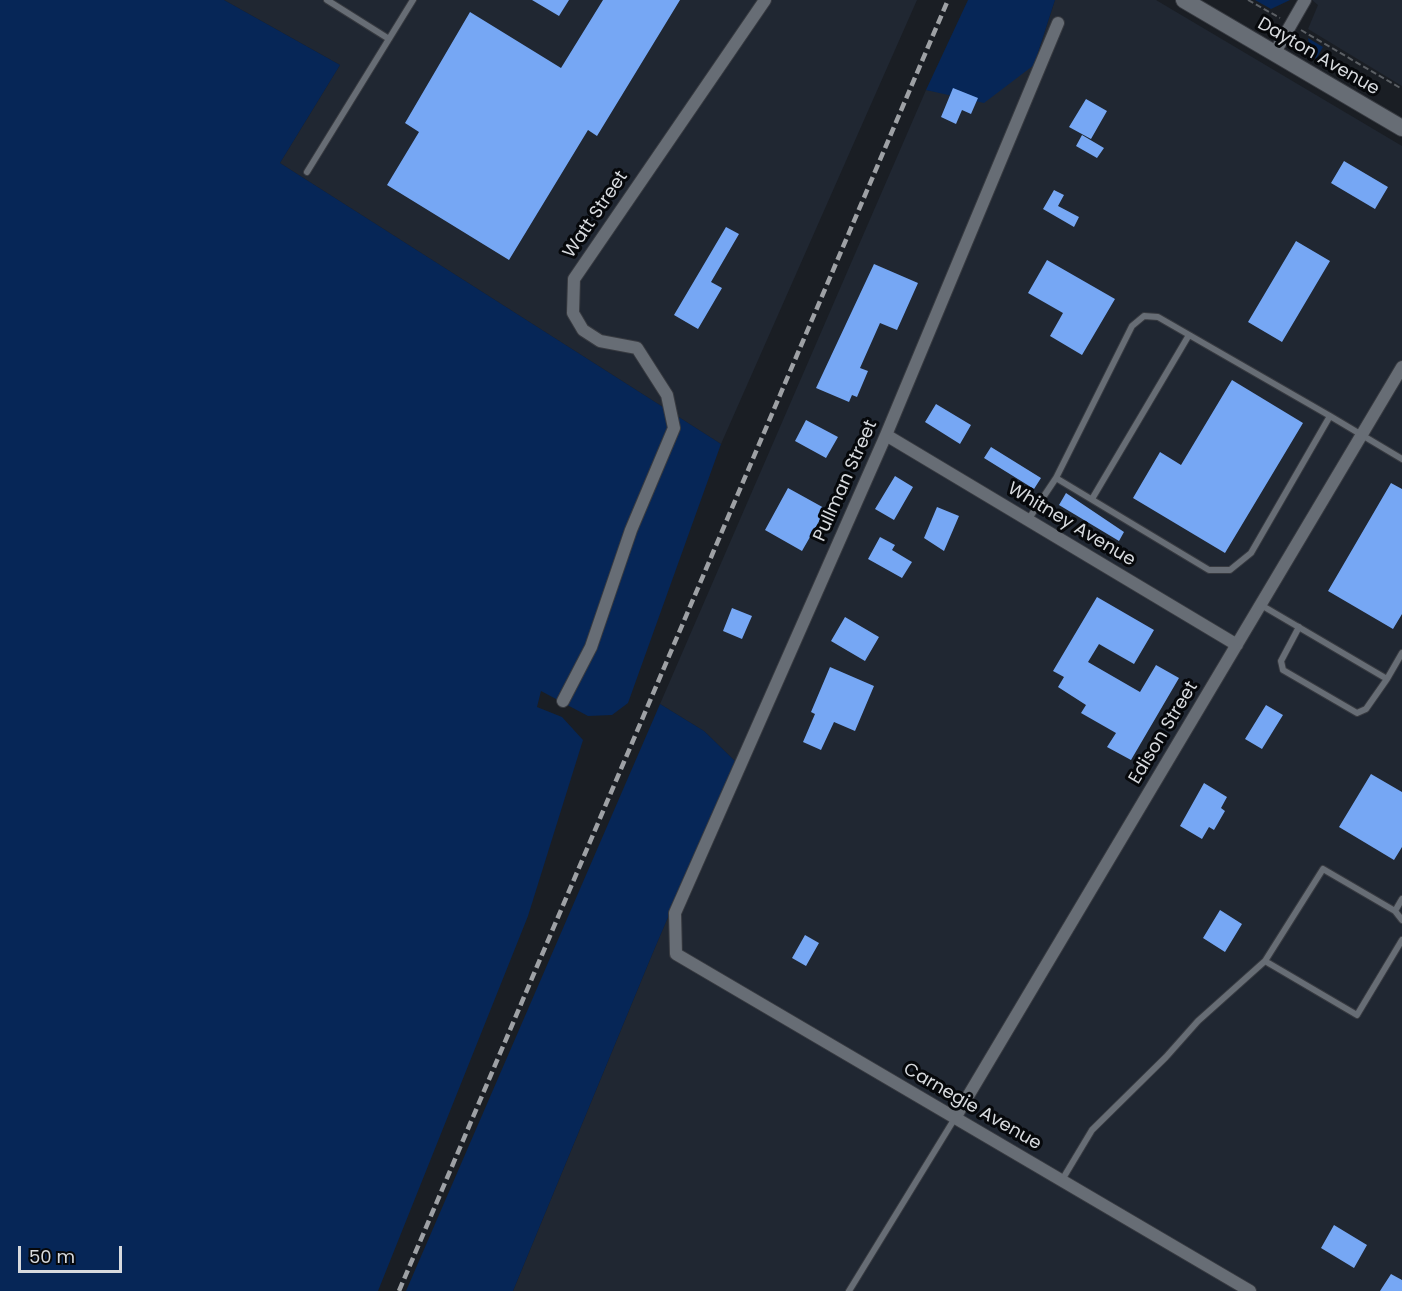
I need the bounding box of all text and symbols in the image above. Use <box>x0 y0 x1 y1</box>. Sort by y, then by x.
street label: Dayton Avenue <box>1253 13 1383 101</box>
street label: Watt Street <box>559 167 633 263</box>
street label: Pullman Street <box>810 417 882 545</box>
street label: Whitney Avenue <box>1003 478 1139 572</box>
street label: Edison Street <box>1125 678 1203 788</box>
street label: Carnegie Avenue <box>899 1059 1045 1155</box>
scale bar <box>21 1234 124 1272</box>
text: 50 m <box>29 1244 75 1269</box>

